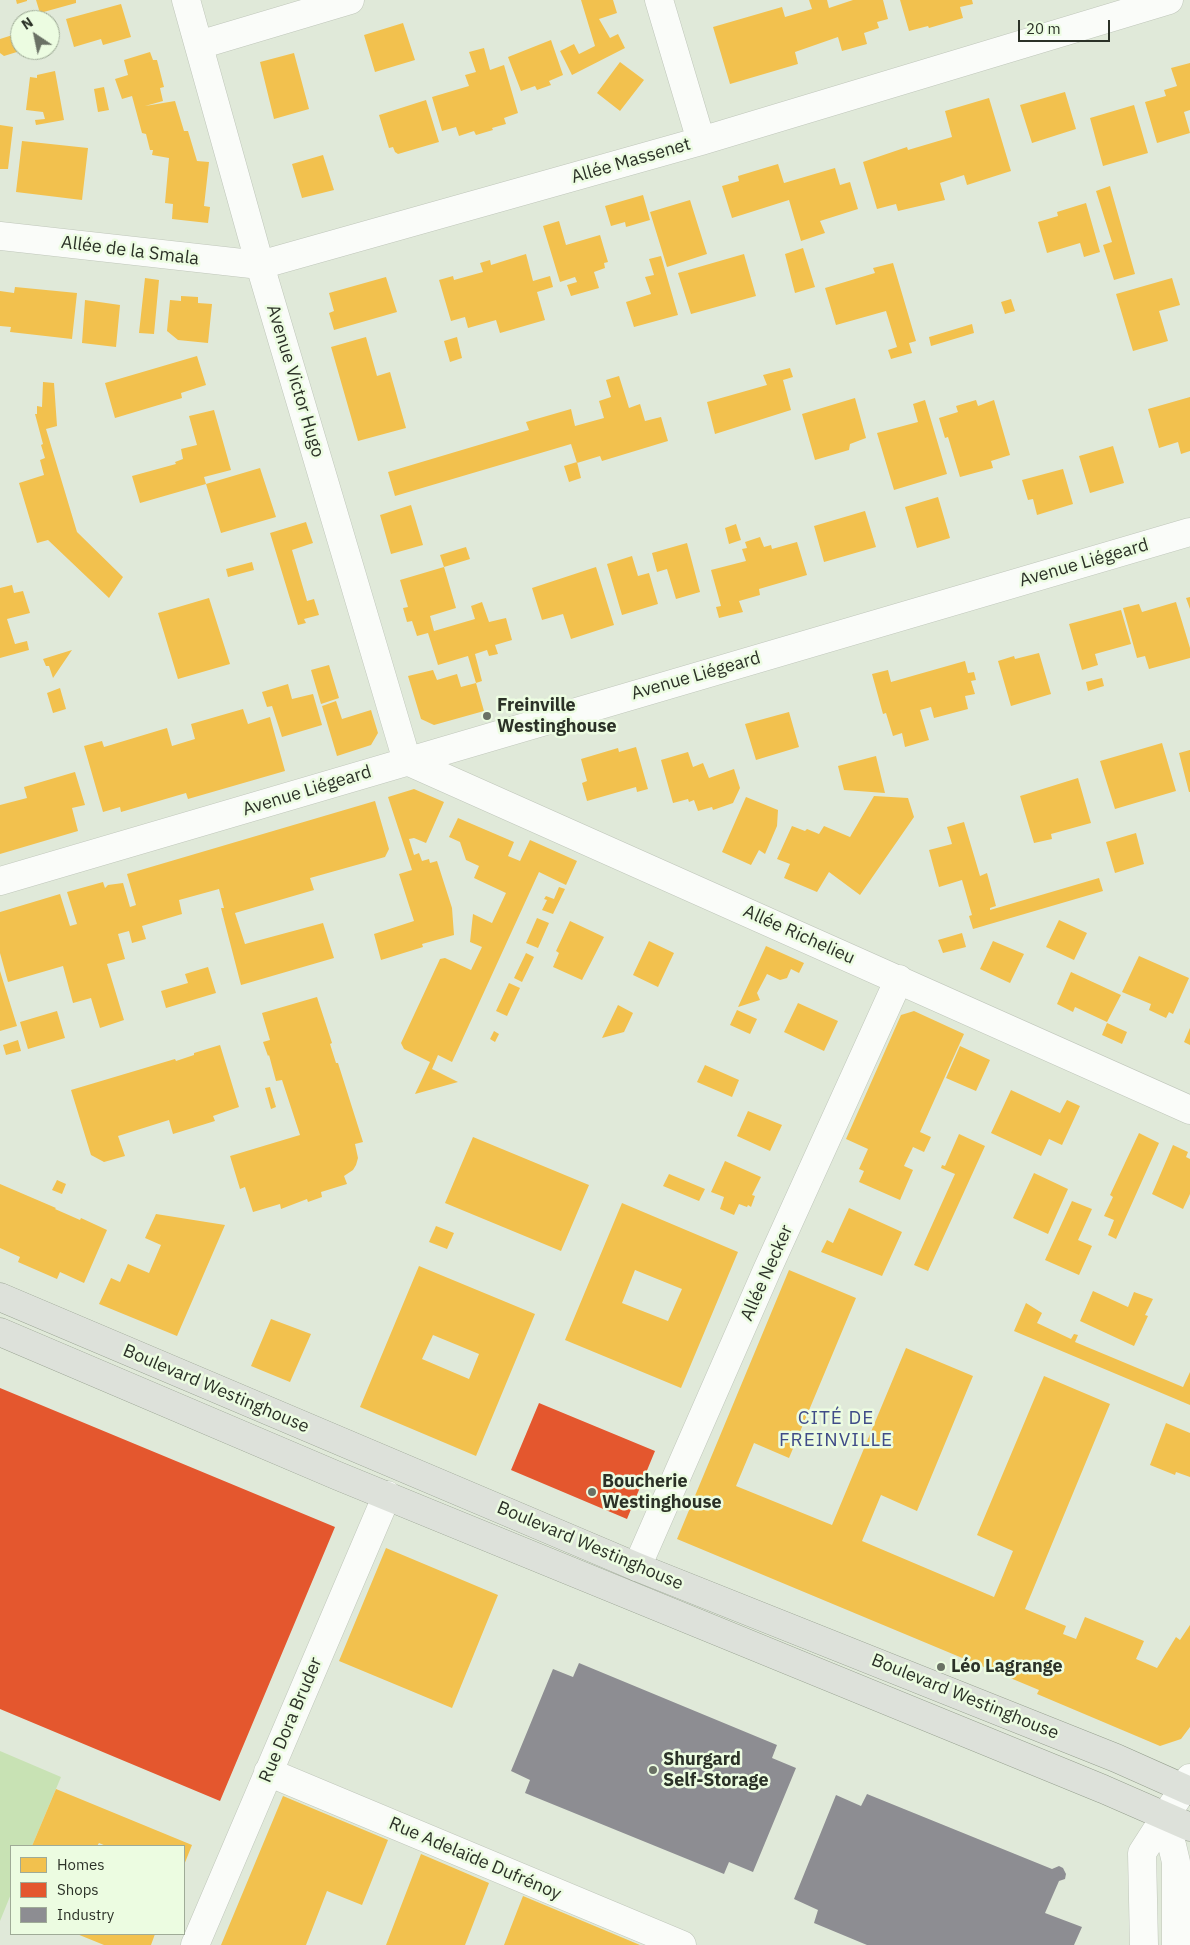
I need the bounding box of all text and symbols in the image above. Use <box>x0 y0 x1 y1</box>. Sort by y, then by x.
north arrow <box>10 10 60 60</box>
scale bar <box>1020 10 1112 42</box>
text: N <box>18 13 36 34</box>
text: 20 m <box>1026 19 1061 38</box>
street label: Allée Massenet <box>569 134 693 188</box>
street label: Allée de la Smala <box>60 232 200 270</box>
street label: Avenue Victor Hugo <box>262 302 328 460</box>
street label: Avenue Liégeard <box>1017 534 1151 592</box>
street label: Avenue Liégeard <box>629 647 763 705</box>
place label: Freinville Westinghouse <box>497 695 617 738</box>
marker: Freinville Westinghouse <box>481 710 493 722</box>
street label: Avenue Liégeard <box>240 761 374 821</box>
street label: Allée Richelieu <box>740 901 858 969</box>
street label: Allée Necker <box>736 1222 798 1324</box>
street label: Boulevard Westinghouse <box>120 1340 312 1438</box>
district label: CITÉ DE FREINVILLE <box>778 1408 894 1452</box>
place label: Boucherie Westinghouse <box>602 1471 722 1514</box>
marker: Boucherie Westinghouse <box>586 1486 598 1498</box>
street label: Boulevard Westinghouse <box>494 1497 686 1595</box>
street label: Boulevard Westinghouse <box>868 1649 1062 1745</box>
street label: Rue Dora Bruder <box>255 1654 327 1786</box>
place label: Léo Lagrange <box>951 1656 1063 1678</box>
marker: Léo Lagrange <box>935 1661 947 1673</box>
place label: Shurgard Self-Storage <box>663 1749 769 1792</box>
marker: Shurgard Self-Storage <box>647 1764 659 1776</box>
street label: Rue Adelaïde Dufrénoy <box>386 1813 564 1905</box>
legend <box>10 1845 185 1935</box>
text: Homes <box>57 1855 105 1874</box>
text: Shops <box>57 1880 99 1899</box>
text: Industry <box>57 1905 114 1924</box>

